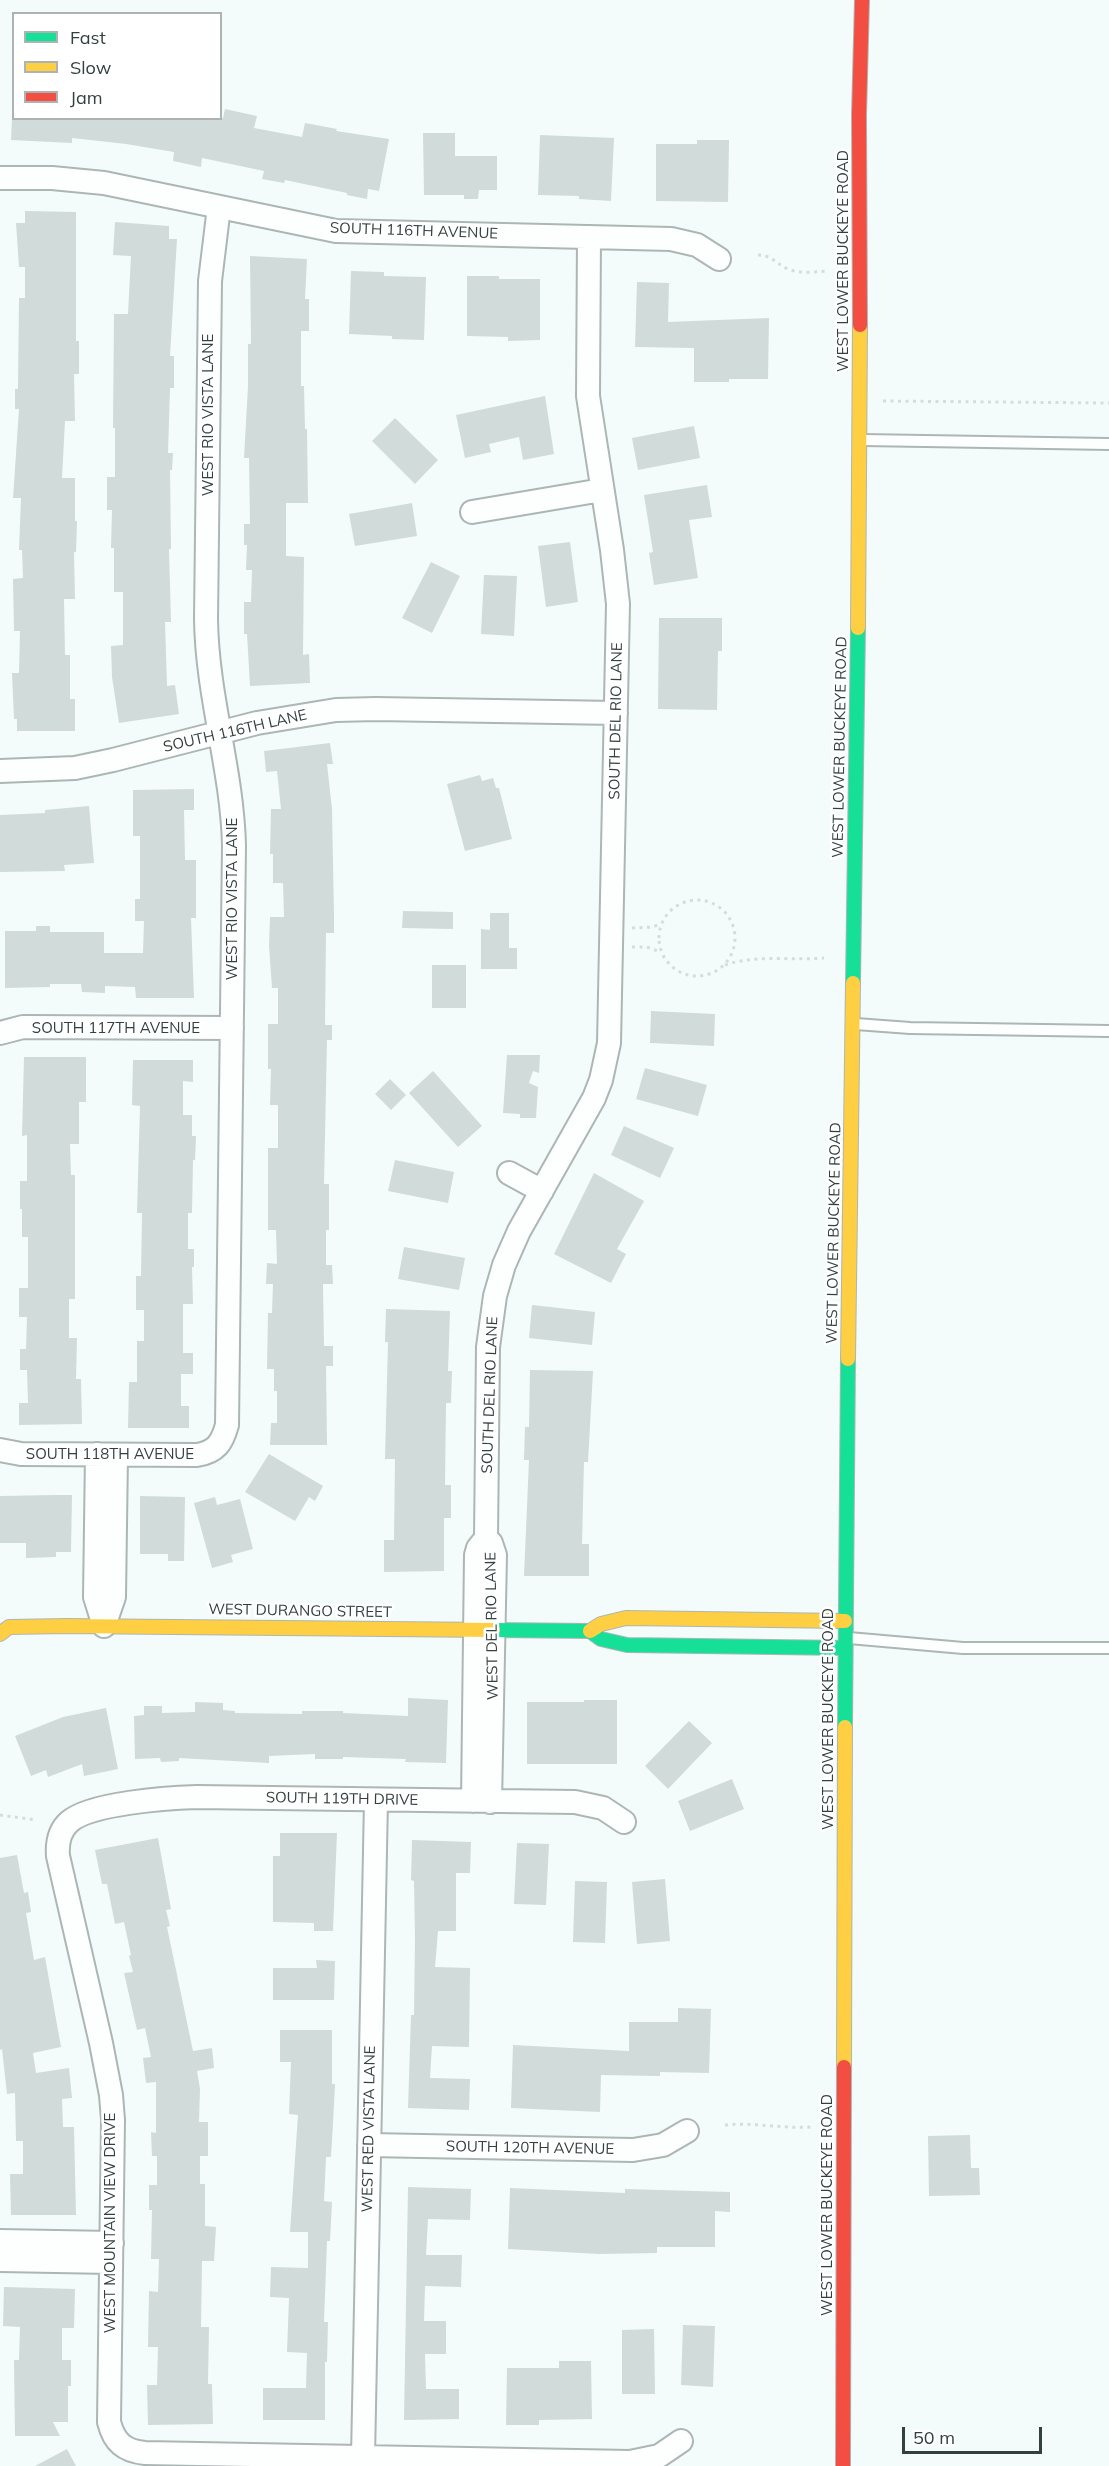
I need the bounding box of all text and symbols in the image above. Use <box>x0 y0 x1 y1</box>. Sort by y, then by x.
legend <box>12 12 222 120</box>
text: Fast <box>70 26 106 49</box>
text: Slow <box>70 56 111 79</box>
text: Jam <box>70 86 103 109</box>
street label: WEST LOWER BUCKEYE ROAD <box>834 150 852 372</box>
street label: SOUTH 116TH AVENUE <box>330 219 498 243</box>
street label: WEST RIO VISTA LANE <box>199 334 217 496</box>
street label: WEST LOWER BUCKEYE ROAD <box>829 636 851 858</box>
street label: SOUTH DEL RIO LANE <box>606 642 626 800</box>
street label: SOUTH 116TH LANE <box>161 706 309 756</box>
street label: WEST RIO VISTA LANE <box>223 818 241 980</box>
street label: SOUTH 117TH AVENUE <box>32 1019 200 1037</box>
street label: WEST LOWER BUCKEYE ROAD <box>823 1122 845 1344</box>
street label: SOUTH DEL RIO LANE <box>478 1316 502 1474</box>
street label: SOUTH 118TH AVENUE <box>26 1445 194 1463</box>
street label: WEST DEL RIO LANE <box>482 1552 502 1700</box>
street label: WEST DURANGO STREET <box>208 1600 392 1622</box>
street label: WEST LOWER BUCKEYE ROAD <box>819 1608 837 1830</box>
street label: SOUTH 119TH DRIVE <box>266 1789 418 1809</box>
street label: WEST RED VISTA LANE <box>359 2045 379 2213</box>
street label: WEST LOWER BUCKEYE ROAD <box>818 2094 836 2316</box>
street label: WEST MOUNTAIN VIEW DRIVE <box>101 2113 119 2333</box>
street label: SOUTH 120TH AVENUE <box>446 2138 614 2158</box>
scale bar <box>905 2415 1044 2453</box>
text: 50 m <box>913 2426 955 2449</box>

